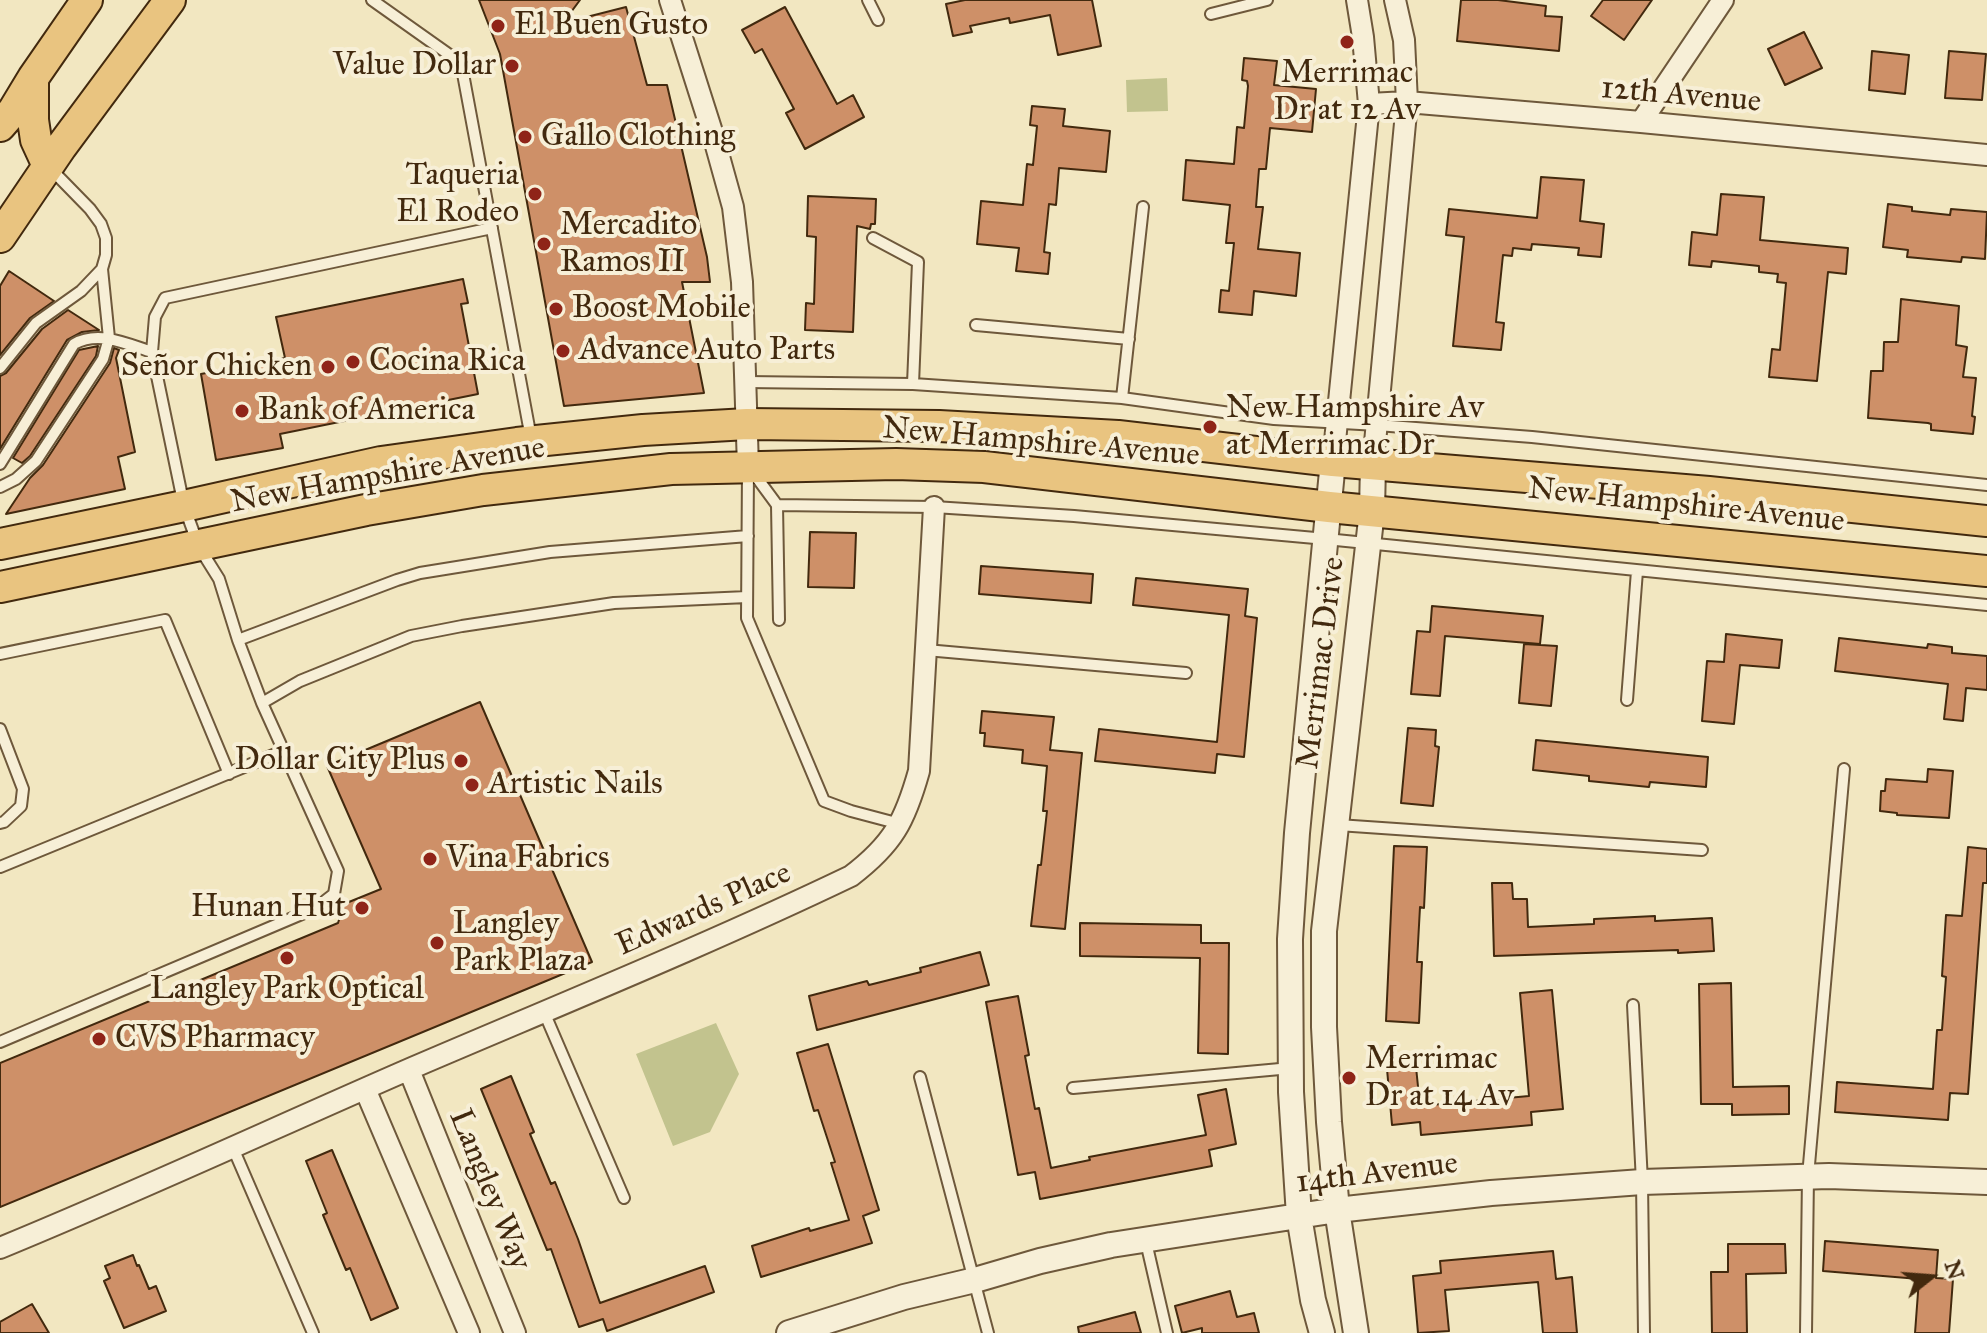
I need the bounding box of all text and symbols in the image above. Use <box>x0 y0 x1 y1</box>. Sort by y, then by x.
place label: El Buen Gusto <box>514 7 708 45</box>
marker: El Buen Gusto <box>489 17 507 35</box>
marker: Merrimac Dr at 12 Av <box>1338 33 1356 51</box>
place label: Value Dollar <box>333 47 496 85</box>
place label: Merrimac Dr at 12 Av <box>1274 55 1420 130</box>
marker: Value Dollar <box>503 57 521 75</box>
street label: 12th Avenue <box>1599 70 1763 122</box>
place label: Gallo Clothing <box>541 118 735 156</box>
marker: Gallo Clothing <box>516 128 534 146</box>
place label: Taqueria El Rodeo <box>396 157 519 232</box>
marker: Taqueria El Rodeo <box>526 185 544 203</box>
place label: Mercadito Ramos II <box>560 207 697 282</box>
marker: Mercadito Ramos II <box>535 235 553 253</box>
place label: Boost Mobile <box>572 290 751 328</box>
marker: Boost Mobile <box>547 300 565 318</box>
place label: Advance Auto Parts <box>579 332 835 370</box>
marker: Advance Auto Parts <box>554 342 572 360</box>
place label: Cocina Rica <box>369 343 525 381</box>
place label: Señor Chicken <box>121 348 312 386</box>
marker: Cocina Rica <box>344 353 362 371</box>
marker: Señor Chicken <box>319 358 337 376</box>
place label: New Hampshire Av at Merrimac Dr <box>1226 390 1484 465</box>
place label: Bank of America <box>258 392 475 430</box>
marker: Bank of America <box>233 402 251 420</box>
street label: New Hampshire Avenue <box>881 410 1201 476</box>
marker: New Hampshire Av at Merrimac Dr <box>1201 418 1219 436</box>
street label: New Hampshire Avenue <box>228 429 548 523</box>
street label: New Hampshire Avenue <box>1526 470 1846 542</box>
street label: Merrimac Drive <box>1290 555 1354 771</box>
place label: Dollar City Plus <box>235 742 445 780</box>
marker: Dollar City Plus <box>452 752 470 770</box>
place label: Artistic Nails <box>488 766 663 804</box>
marker: Artistic Nails <box>463 776 481 794</box>
place label: Vina Fabrics <box>446 840 610 878</box>
marker: Vina Fabrics <box>421 850 439 868</box>
street label: Edwards Place <box>611 854 797 966</box>
place label: Hunan Hut <box>191 889 346 927</box>
marker: Hunan Hut <box>353 899 371 917</box>
place label: Langley Park Plaza <box>453 906 587 981</box>
marker: Langley Park Plaza <box>428 934 446 952</box>
marker: Langley Park Optical <box>278 949 296 967</box>
place label: Langley Park Optical <box>150 971 424 1009</box>
place label: CVS Pharmacy <box>115 1020 315 1058</box>
marker: CVS Pharmacy <box>90 1030 108 1048</box>
place label: Merrimac Dr at 14 Av <box>1365 1041 1514 1116</box>
marker: Merrimac Dr at 14 Av <box>1340 1069 1358 1087</box>
street label: Langley Way <box>439 1104 539 1276</box>
street label: 14th Avenue <box>1294 1145 1460 1203</box>
north arrow <box>1891 1237 1971 1317</box>
text: N <box>1939 1257 1970 1283</box>

